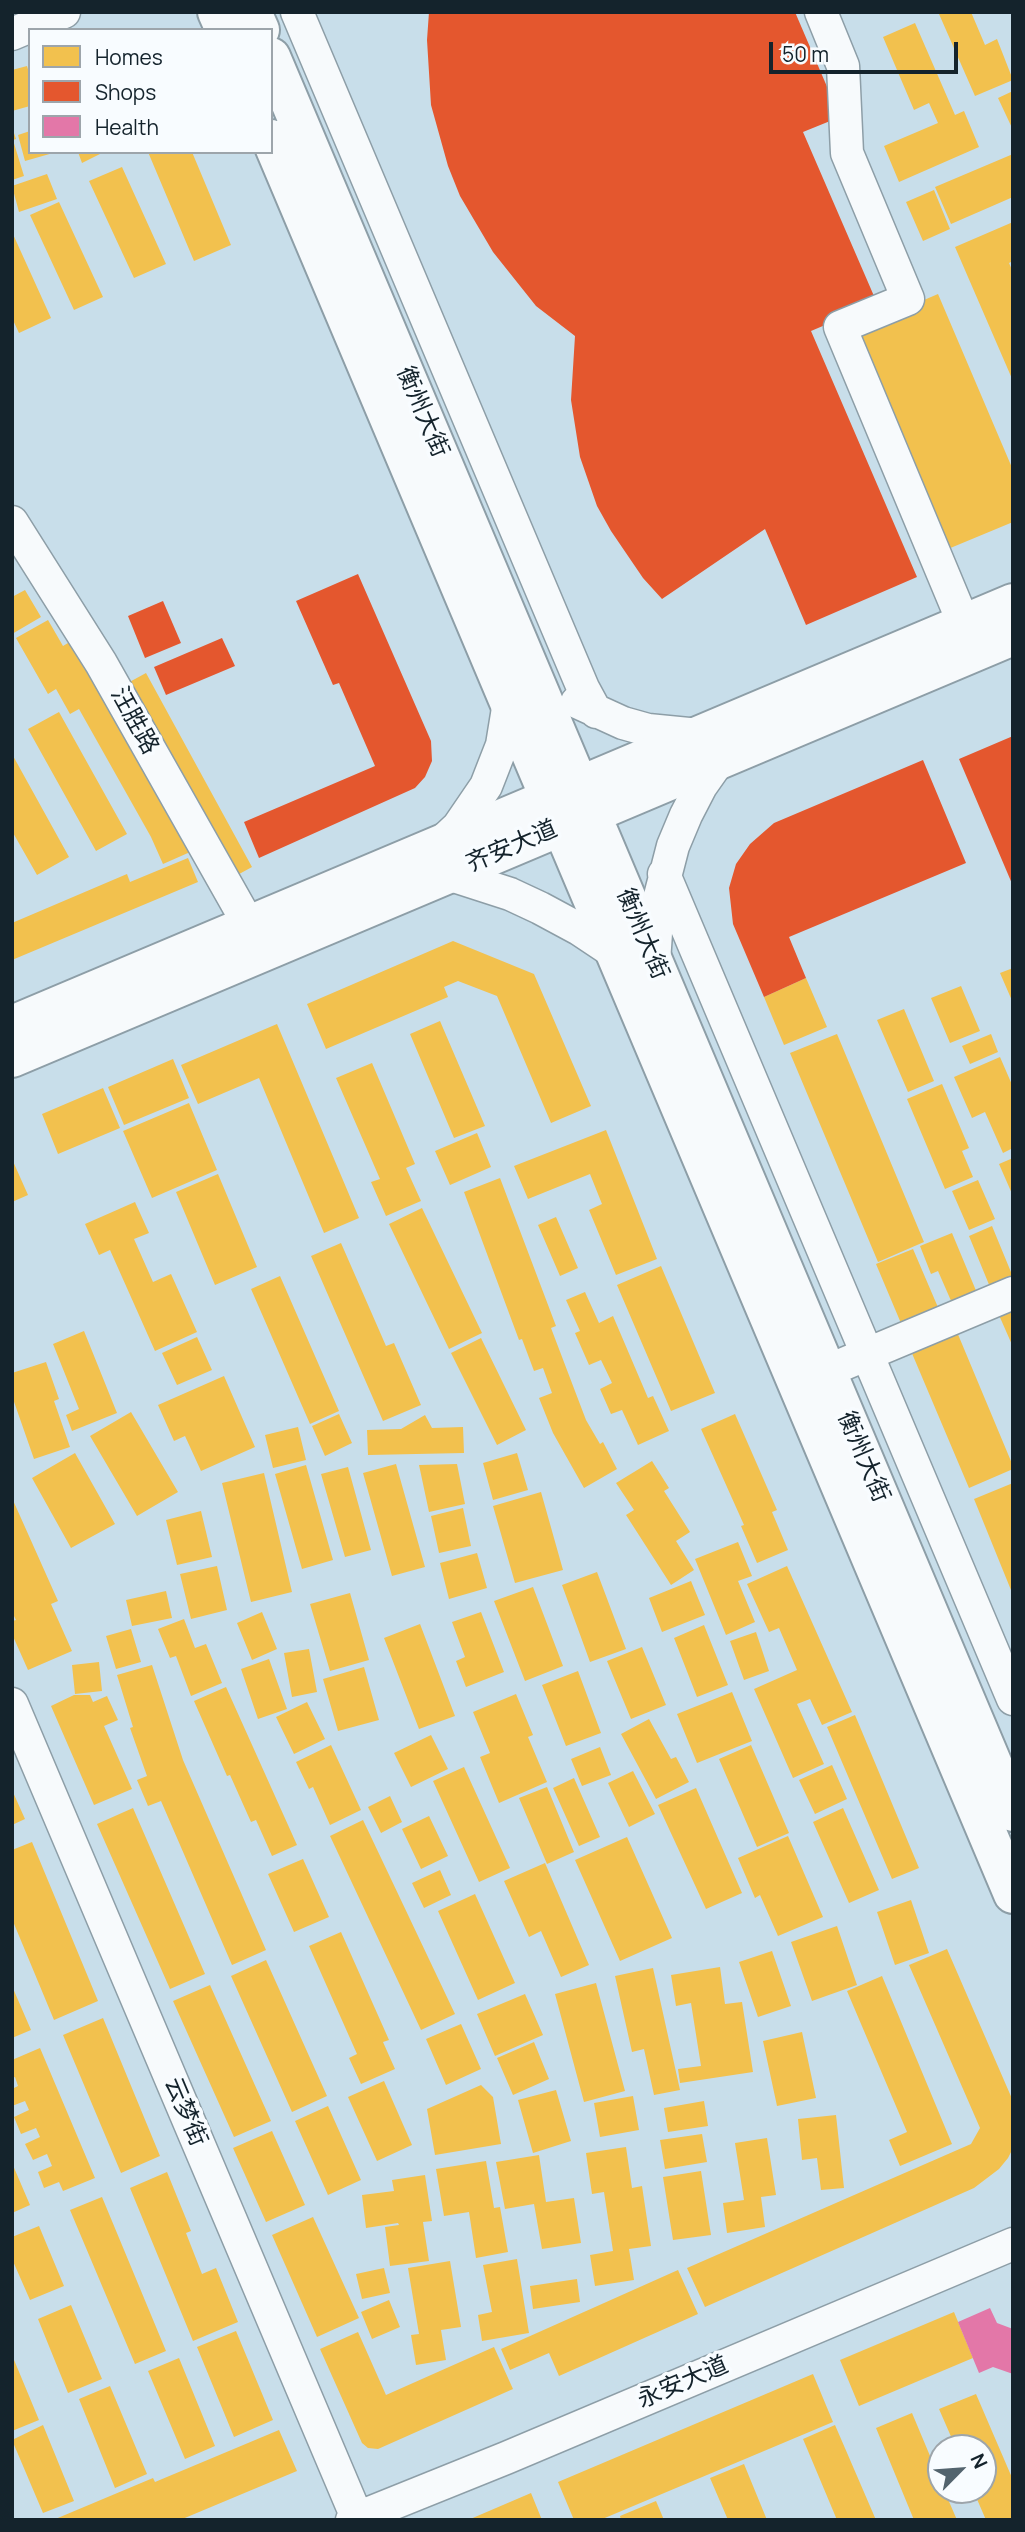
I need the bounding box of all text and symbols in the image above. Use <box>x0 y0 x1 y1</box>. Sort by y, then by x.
legend <box>28 28 273 154</box>
scale bar <box>773 28 962 72</box>
text: 50 m <box>782 40 829 68</box>
text: Homes <box>95 43 163 71</box>
text: Shops <box>95 78 156 106</box>
text: Health <box>95 113 159 141</box>
street label: 衡州大街 <box>390 362 454 462</box>
street label: 汪胜路 <box>104 683 164 759</box>
street label: 齐安大道 <box>462 815 562 879</box>
street label: 衡州大街 <box>610 884 674 984</box>
street label: 衡州大街 <box>831 1407 895 1507</box>
street label: 云梦街 <box>158 2073 212 2151</box>
street label: 永安大道 <box>633 2351 733 2415</box>
north arrow <box>927 2434 997 2504</box>
text: N <box>965 2449 994 2473</box>

